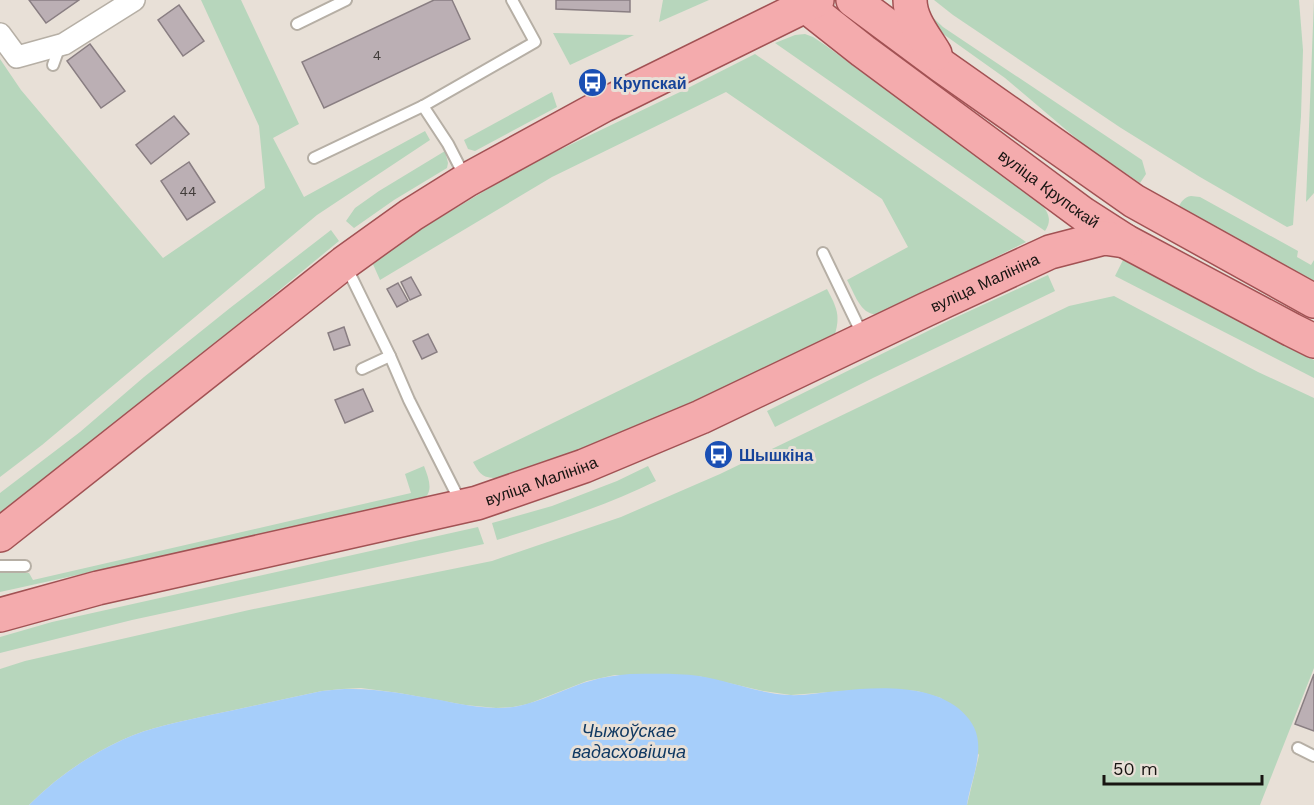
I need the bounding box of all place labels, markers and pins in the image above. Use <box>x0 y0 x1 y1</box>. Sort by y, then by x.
bus stop icon: Крупскай <box>576 67 608 99</box>
place label: Крупскай <box>613 74 687 93</box>
bus stop icon: Шышкіна <box>702 439 734 471</box>
place label: Шышкіна <box>739 446 813 465</box>

